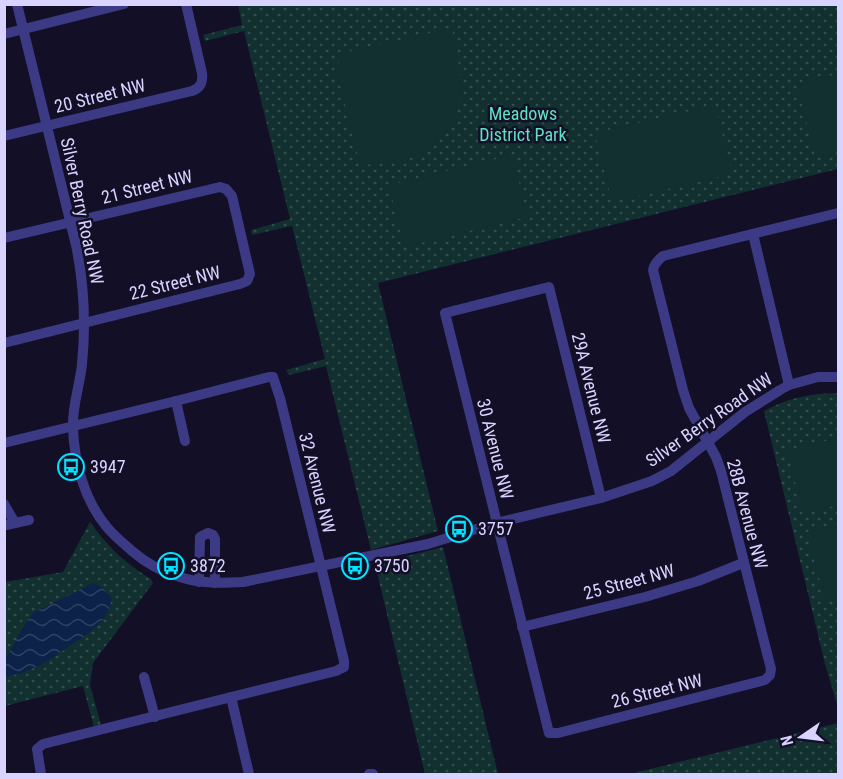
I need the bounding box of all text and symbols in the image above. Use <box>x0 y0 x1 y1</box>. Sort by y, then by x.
street label: 20 Street NW <box>52 74 148 117</box>
park label: Meadows District Park <box>479 103 567 145</box>
street label: Silver Berry Road NW <box>57 136 108 286</box>
street label: 21 Street NW <box>99 165 195 208</box>
street label: 22 Street NW <box>127 261 223 304</box>
street label: 29A Avenue NW <box>568 330 615 446</box>
street label: Silver Berry Road NW <box>642 368 776 471</box>
street label: 30 Avenue NW <box>473 397 518 502</box>
street label: 32 Avenue NW <box>295 431 340 536</box>
bus stop icon: 3947 <box>56 452 86 482</box>
place label: 3947 <box>90 456 126 477</box>
street label: 28B Avenue NW <box>723 457 772 571</box>
bus stop icon: 3757 <box>444 514 474 544</box>
place label: 3757 <box>478 518 514 539</box>
bus stop icon: 3872 <box>156 551 186 581</box>
bus stop icon: 3750 <box>340 551 370 581</box>
place label: 3872 <box>190 555 226 576</box>
place label: 3750 <box>374 555 410 576</box>
street label: 25 Street NW <box>581 559 677 604</box>
street label: 26 Street NW <box>609 669 705 712</box>
north arrow <box>771 707 831 767</box>
text: N <box>777 733 797 748</box>

